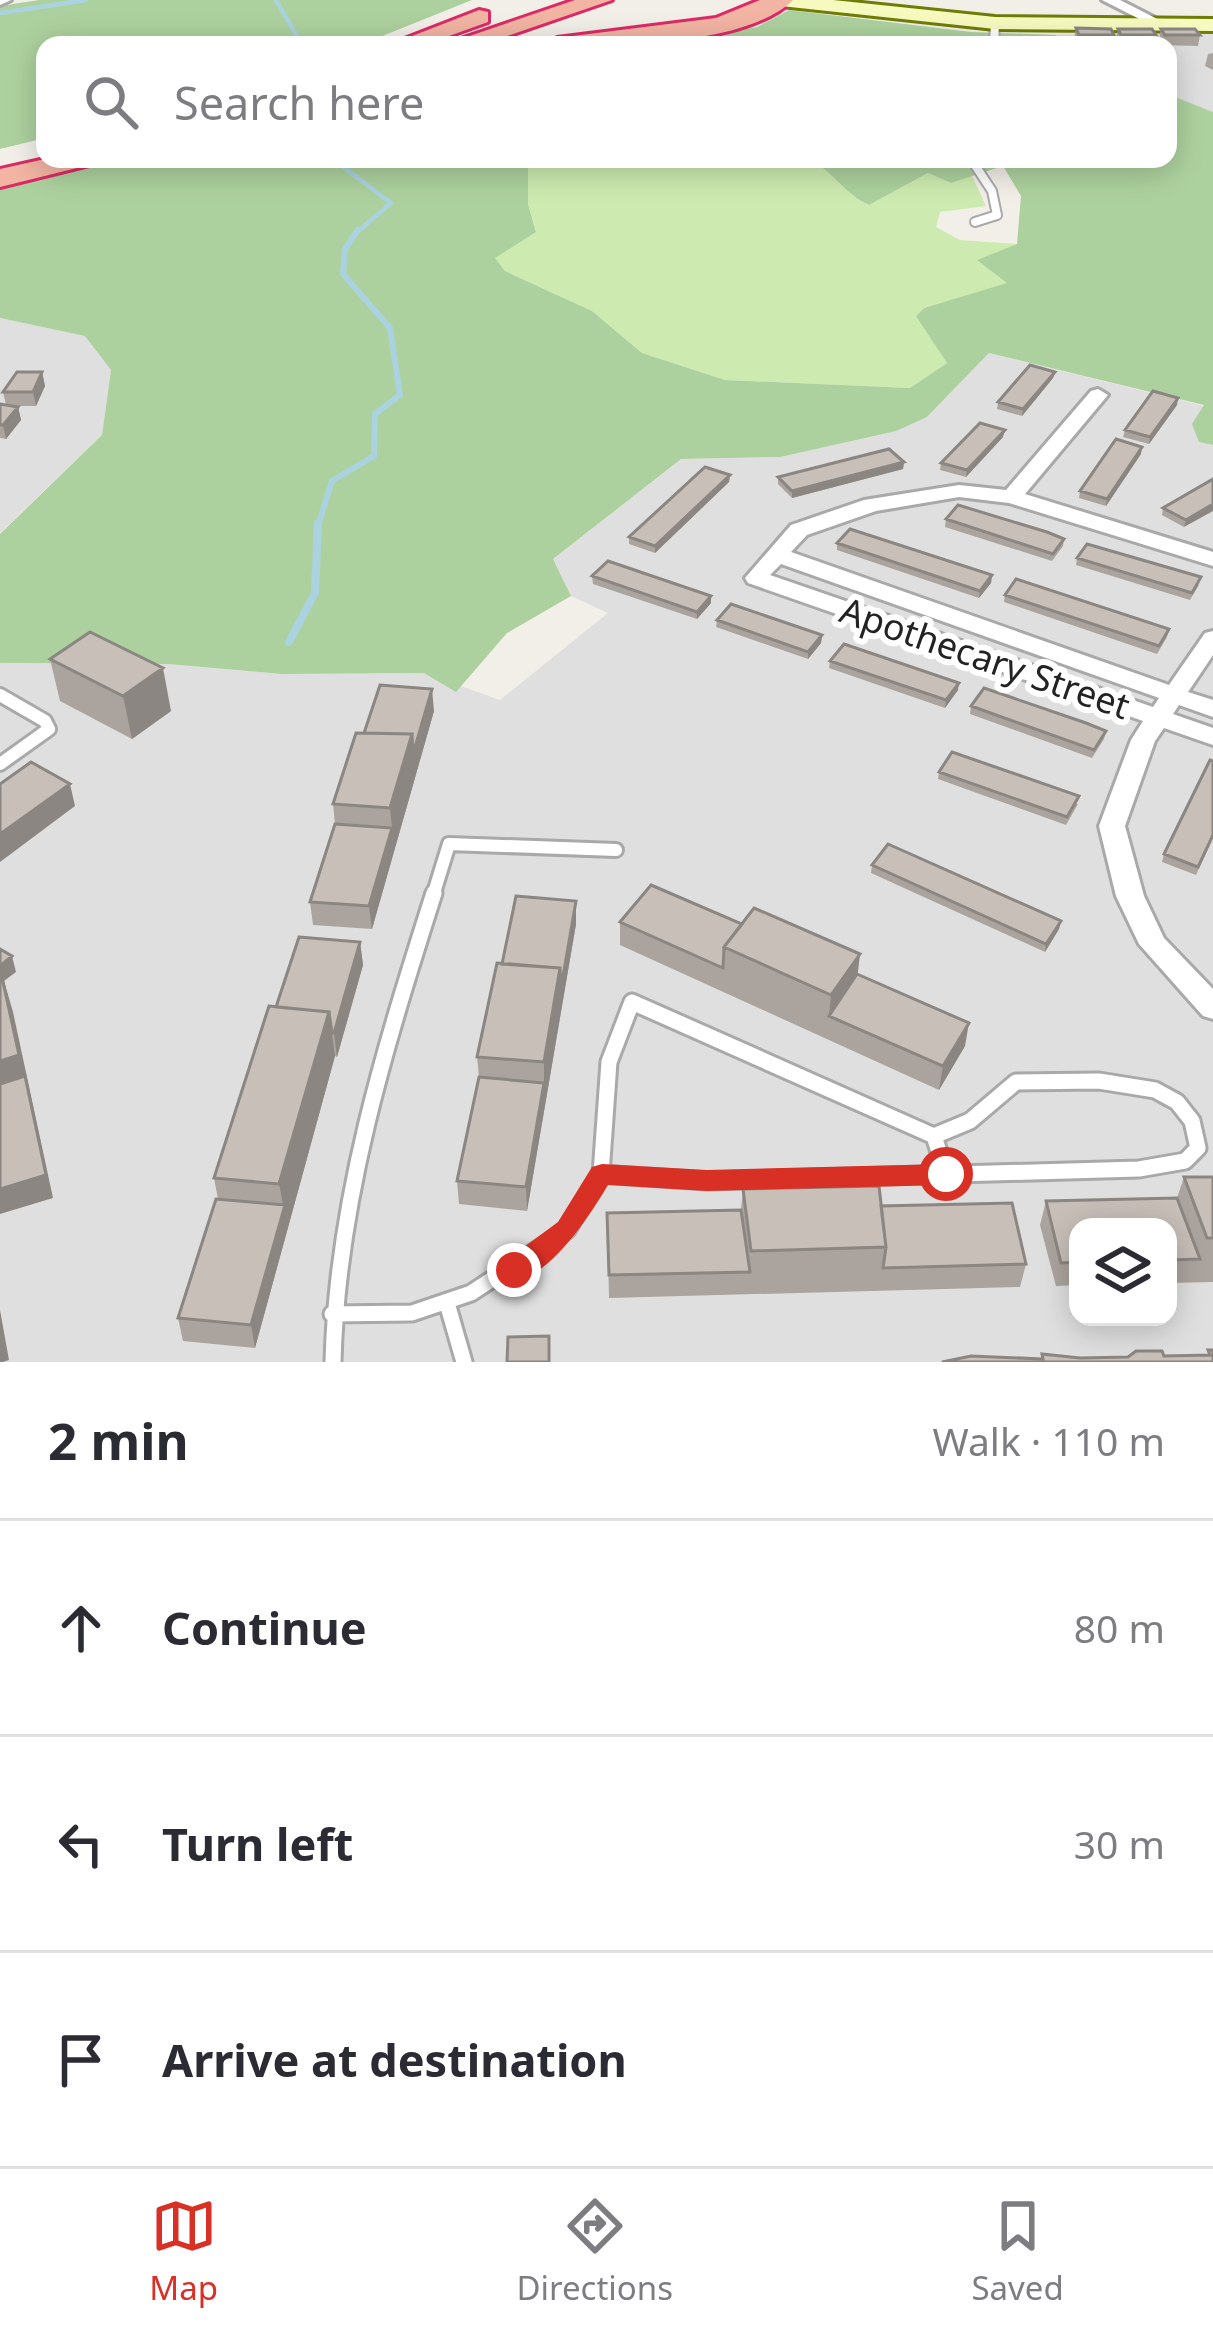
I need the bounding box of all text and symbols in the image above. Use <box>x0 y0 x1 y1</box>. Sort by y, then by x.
search box <box>36 36 1177 168</box>
icon: search <box>78 69 144 135</box>
text: Search here <box>174 72 424 133</box>
street label: Apothecary Street <box>834 585 1136 730</box>
route start <box>919 1147 973 1201</box>
map controls <box>1069 1218 1177 1326</box>
button: layers <box>1069 1218 1177 1326</box>
route end <box>487 1243 541 1297</box>
text: 2 min <box>48 1405 189 1475</box>
text: Walk · 110 m <box>932 1414 1165 1467</box>
icon: ahead <box>48 1595 114 1661</box>
text: Continue <box>162 1597 367 1658</box>
text: 80 m <box>1074 1601 1165 1654</box>
icon: left <box>48 1811 114 1877</box>
text: Turn left <box>162 1813 353 1874</box>
text: 30 m <box>1074 1817 1165 1870</box>
icon: arrive <box>48 2027 114 2093</box>
text: Arrive at destination <box>162 2029 627 2090</box>
tab: Map <box>149 2193 218 2310</box>
tab: Directions <box>516 2193 673 2310</box>
tab: Saved <box>971 2193 1064 2310</box>

